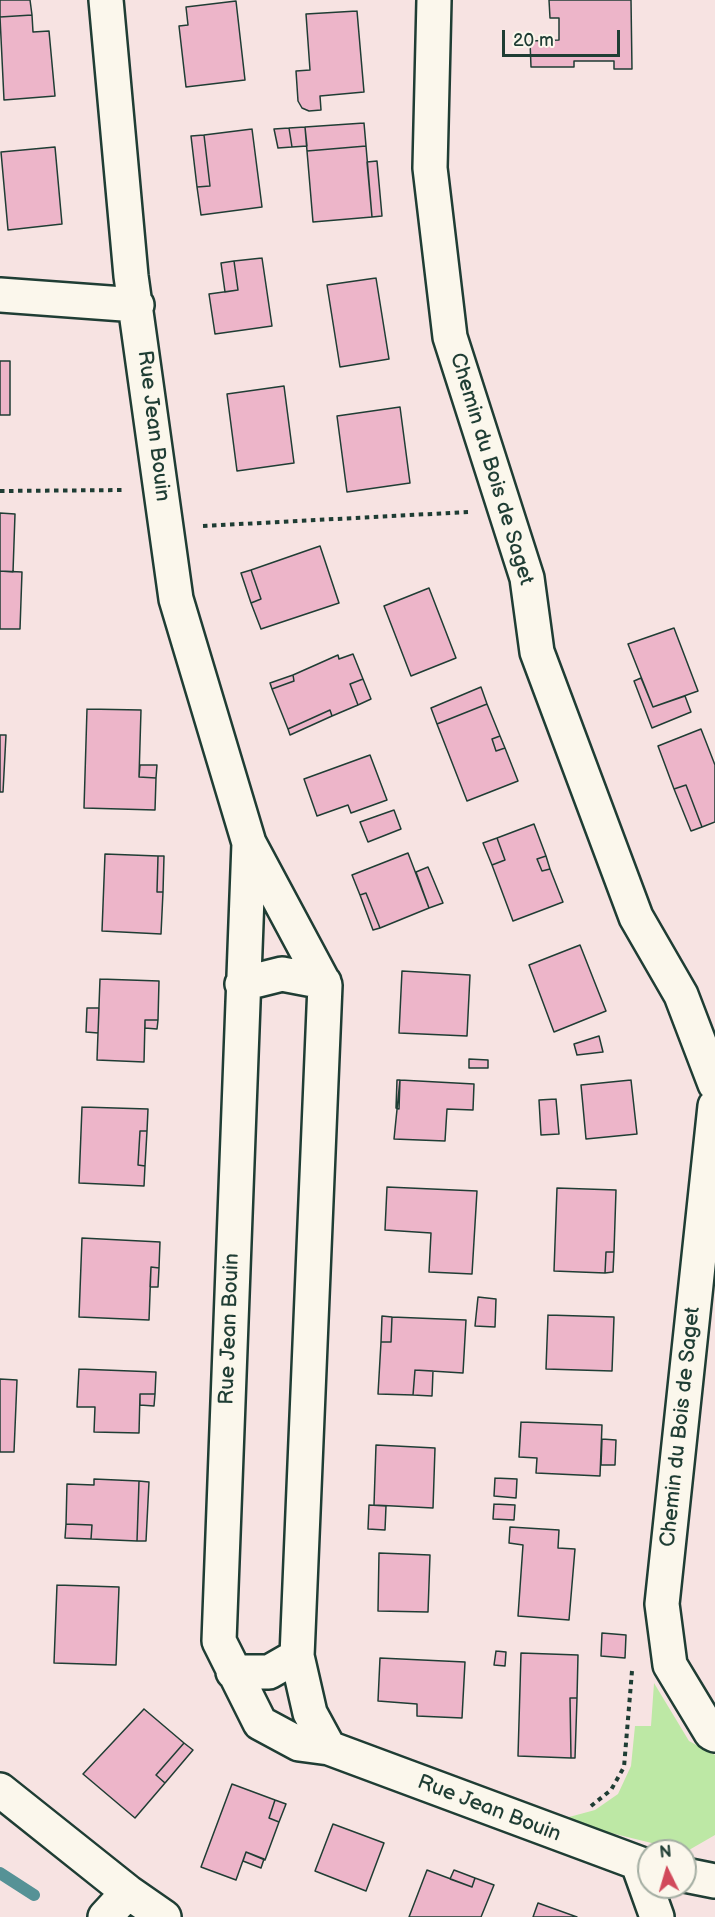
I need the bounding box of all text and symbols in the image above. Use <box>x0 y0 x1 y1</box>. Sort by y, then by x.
scale bar <box>505 18 624 56</box>
text: 20 m <box>513 30 554 51</box>
street label: Rue Jean Bouin <box>131 349 175 503</box>
street label: Chemin du Bois de Saget <box>444 350 538 588</box>
street label: Rue Jean Bouin <box>215 1253 245 1405</box>
street label: Chemin du Bois de Saget <box>656 1306 706 1548</box>
street label: Rue Jean Bouin <box>414 1770 564 1848</box>
north arrow <box>637 1839 697 1899</box>
text: N <box>659 1843 672 1863</box>

